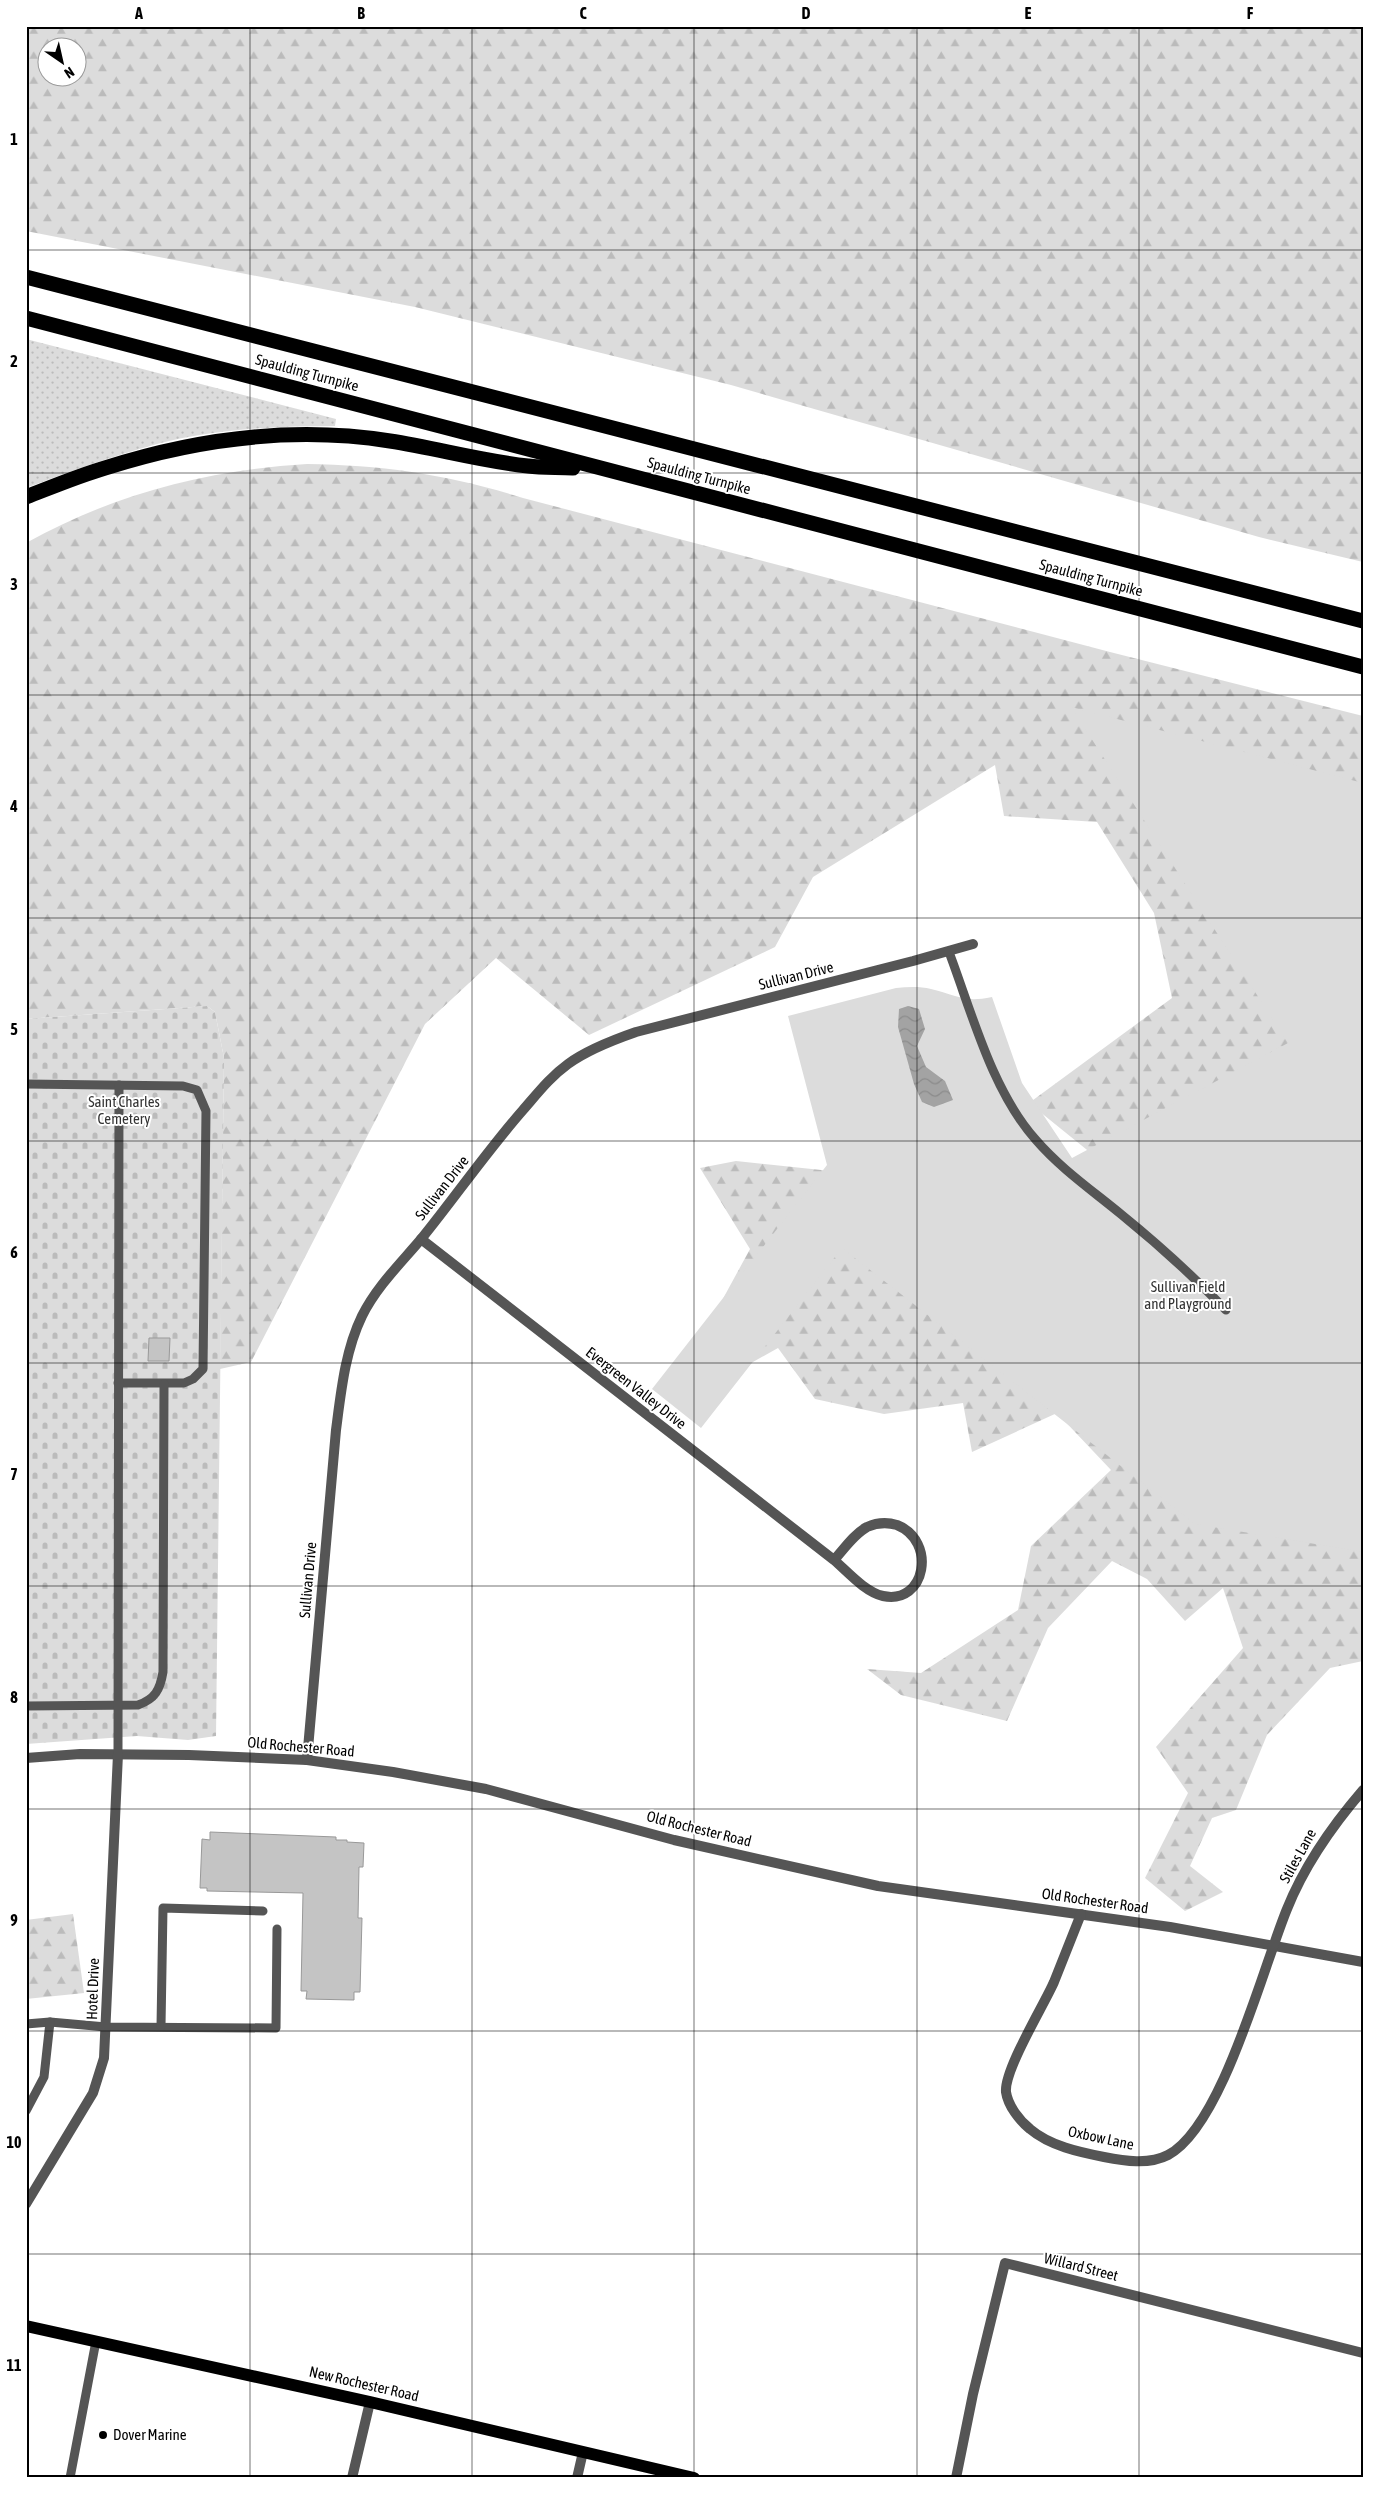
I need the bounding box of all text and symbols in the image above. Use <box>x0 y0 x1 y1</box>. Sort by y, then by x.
text: A <box>134 4 143 22</box>
text: B <box>357 4 365 22</box>
text: C <box>579 4 587 22</box>
text: D <box>802 4 811 22</box>
text: E <box>1025 4 1032 22</box>
text: F <box>1247 4 1254 22</box>
north arrow <box>38 38 88 88</box>
text: N <box>61 64 77 82</box>
text: 1 <box>10 130 18 148</box>
street label: Spaulding Turnpike <box>254 351 361 395</box>
text: 2 <box>10 352 18 370</box>
street label: Spaulding Turnpike <box>646 454 753 498</box>
street label: Spaulding Turnpike <box>1038 556 1145 600</box>
text: 3 <box>10 575 18 593</box>
text: 4 <box>9 797 18 815</box>
street label: Sullivan Drive <box>757 958 835 993</box>
text: 5 <box>10 1020 18 1038</box>
park label: Saint Charles Cemetery <box>88 1093 160 1127</box>
street label: Sullivan Drive <box>411 1152 472 1223</box>
text: 6 <box>10 1243 18 1261</box>
park label: Sullivan Field and Playground <box>1144 1278 1232 1312</box>
street label: Evergreen Valley Drive <box>583 1343 690 1432</box>
text: 7 <box>10 1465 18 1483</box>
street label: Sullivan Drive <box>296 1541 319 1619</box>
text: 8 <box>10 1688 18 1706</box>
street label: Old Rochester Road <box>247 1733 355 1760</box>
street label: Old Rochester Road <box>645 1807 753 1850</box>
street label: Stiles Lane <box>1276 1826 1319 1886</box>
street label: Old Rochester Road <box>1041 1885 1149 1916</box>
text: 9 <box>10 1911 18 1929</box>
street label: Hotel Drive <box>83 1958 102 2020</box>
street label: Oxbow Lane <box>1067 2122 1136 2153</box>
text: 10 <box>6 2133 22 2151</box>
street label: Willard Street <box>1042 2249 1120 2284</box>
text: 11 <box>6 2356 22 2374</box>
street label: New Rochester Road <box>308 2363 421 2404</box>
place label: Dover Marine <box>113 2426 187 2443</box>
marker: Dover Marine <box>97 2429 109 2441</box>

